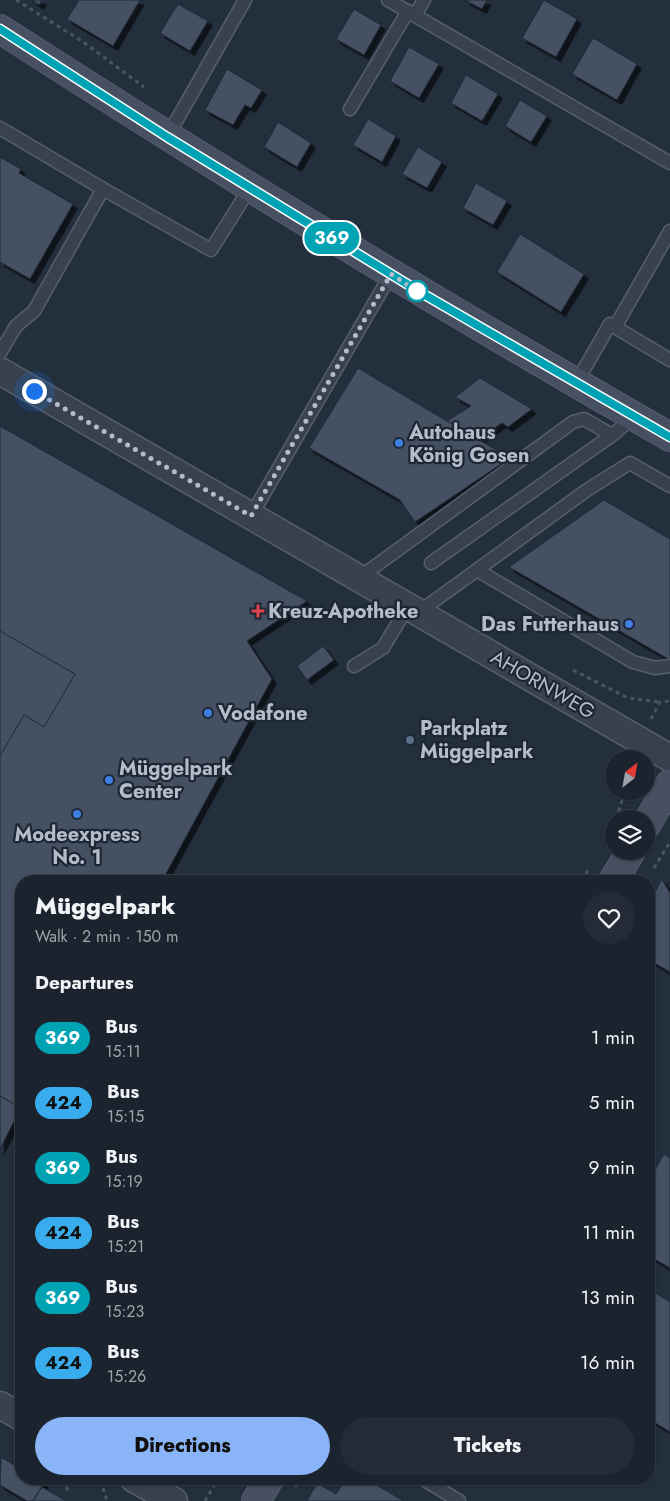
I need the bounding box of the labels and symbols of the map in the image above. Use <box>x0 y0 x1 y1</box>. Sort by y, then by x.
line badge: 369 <box>303 222 361 254</box>
unlabelled marker <box>406 280 428 302</box>
your location <box>22 379 47 404</box>
place label: Autohaus König Gosen <box>408 418 530 470</box>
marker: Autohaus König Gosen <box>393 437 405 449</box>
place label: Kreuz-Apotheke <box>268 597 418 626</box>
marker: Kreuz-Apotheke <box>252 605 264 617</box>
place label: Das Futterhaus <box>481 610 619 639</box>
marker: Das Futterhaus <box>623 618 635 630</box>
street label: AHORNWEG <box>485 643 600 726</box>
place label: Vodafone <box>217 699 308 728</box>
marker: Vodafone <box>202 707 214 719</box>
place label: Parkplatz Müggelpark <box>420 714 534 766</box>
marker: Parkplatz Müggelpark <box>404 734 416 746</box>
north arrow <box>605 750 655 800</box>
place label: Müggelpark Center <box>119 754 233 806</box>
marker: Müggelpark Center <box>103 774 115 786</box>
marker: Modeexpress No. 1 <box>71 808 83 820</box>
place label: Modeexpress No. 1 <box>14 820 140 872</box>

